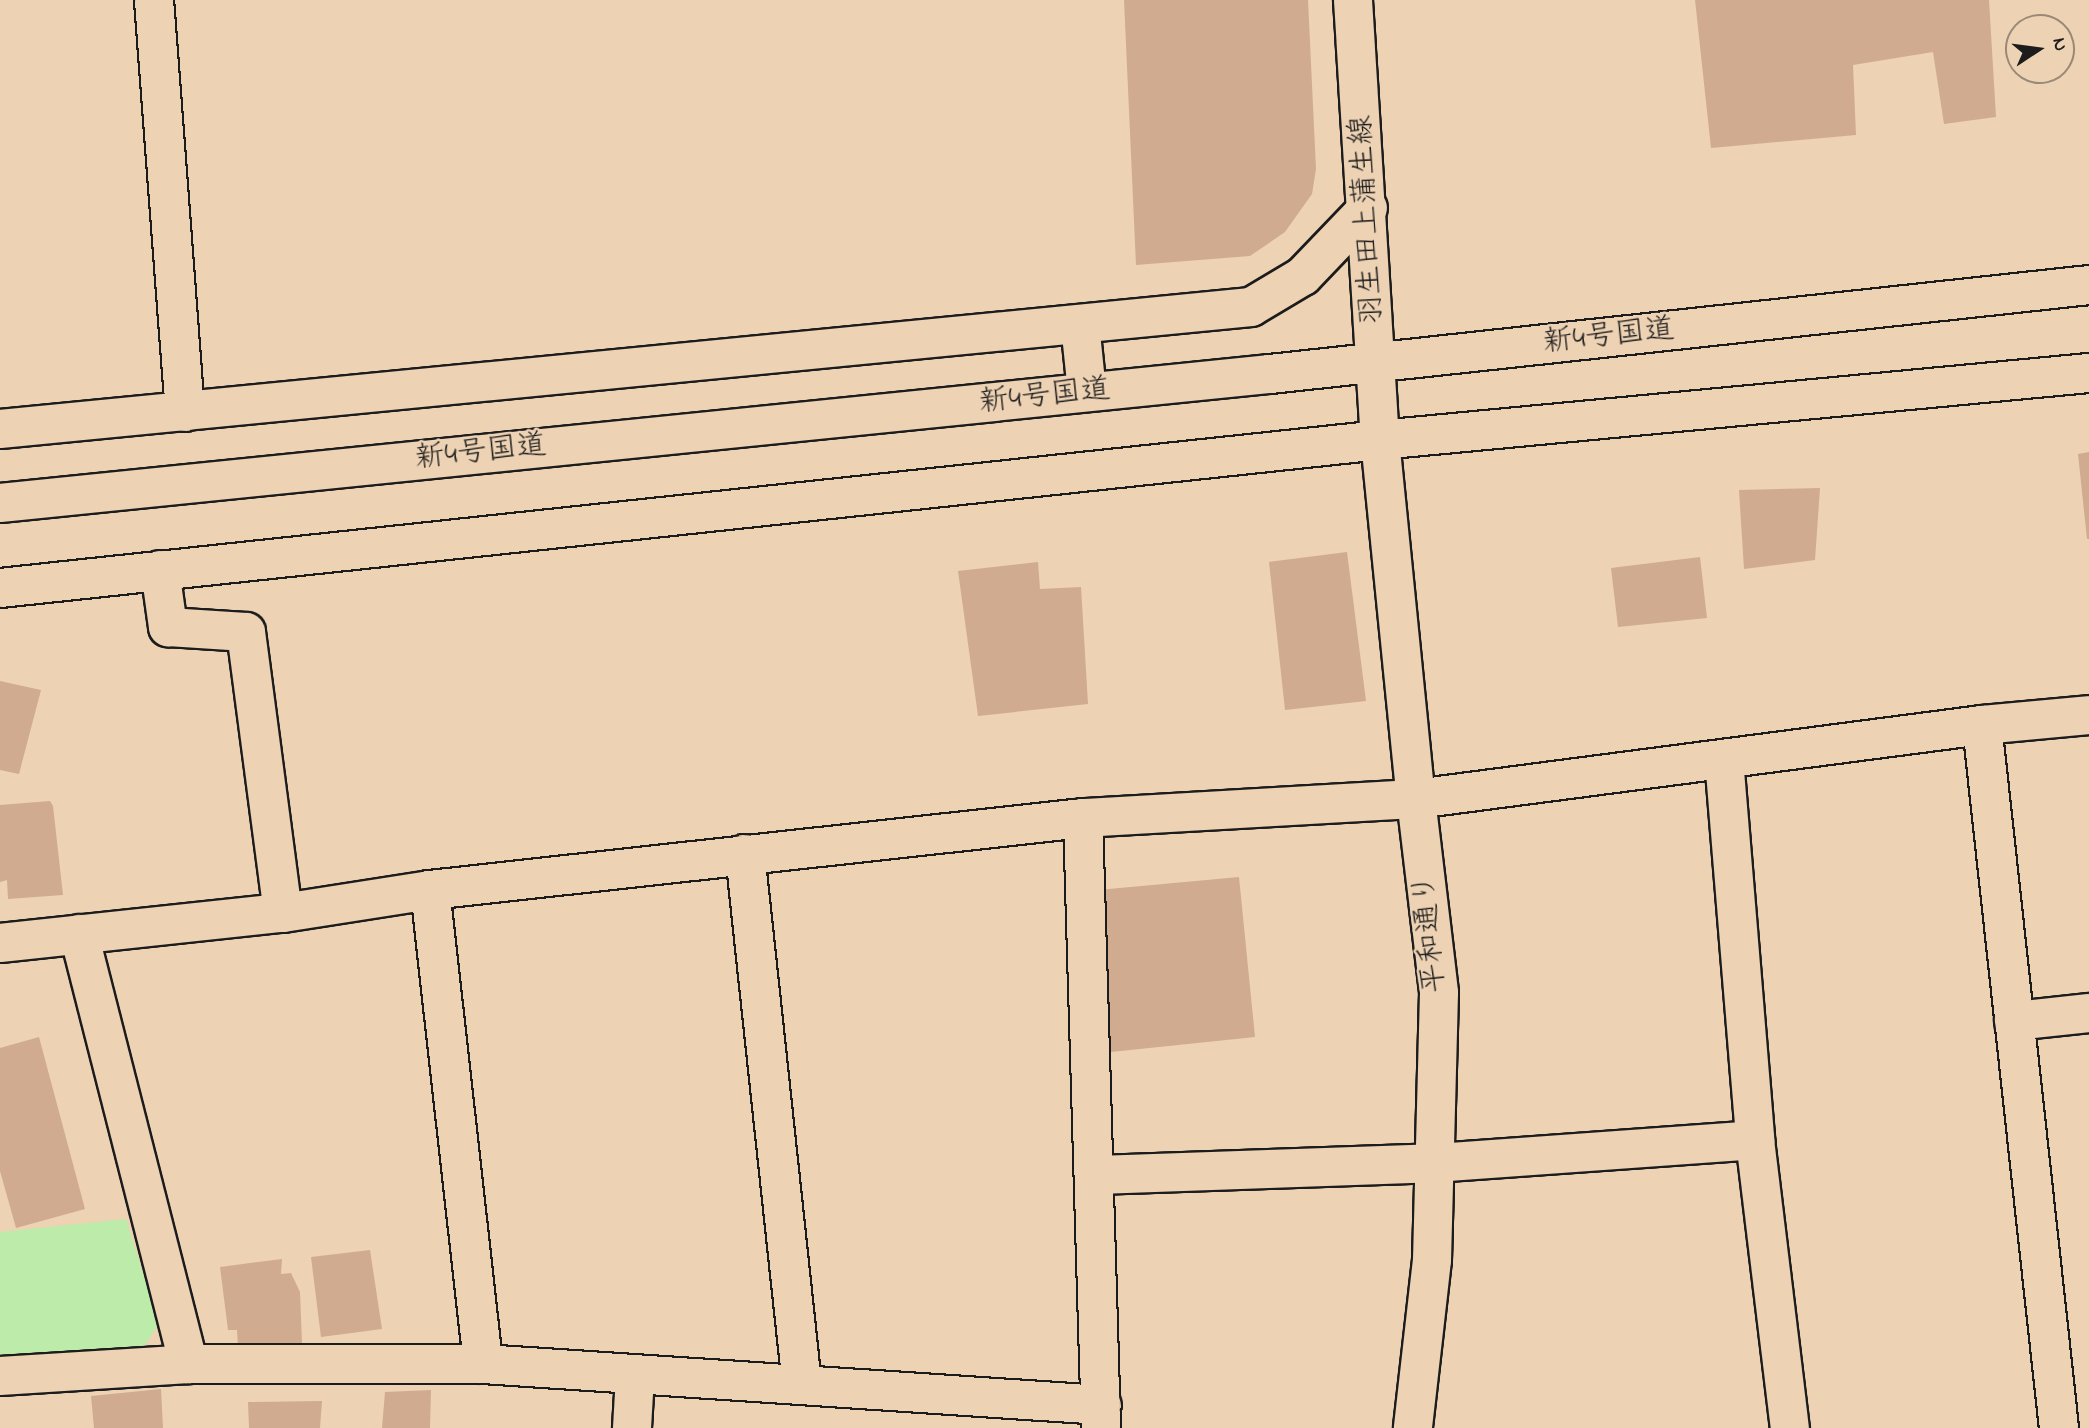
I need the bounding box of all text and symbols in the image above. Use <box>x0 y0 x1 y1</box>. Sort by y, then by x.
north arrow <box>2005 14 2075 84</box>
text: N <box>2044 35 2074 54</box>
street label: 羽生田上蒲生線 <box>1345 114 1391 326</box>
street label: 新4号国道 <box>1541 312 1677 362</box>
street label: 新4号国道 <box>977 372 1113 422</box>
street label: 新4号国道 <box>413 428 549 478</box>
street label: 平和通り <box>1407 871 1455 995</box>

